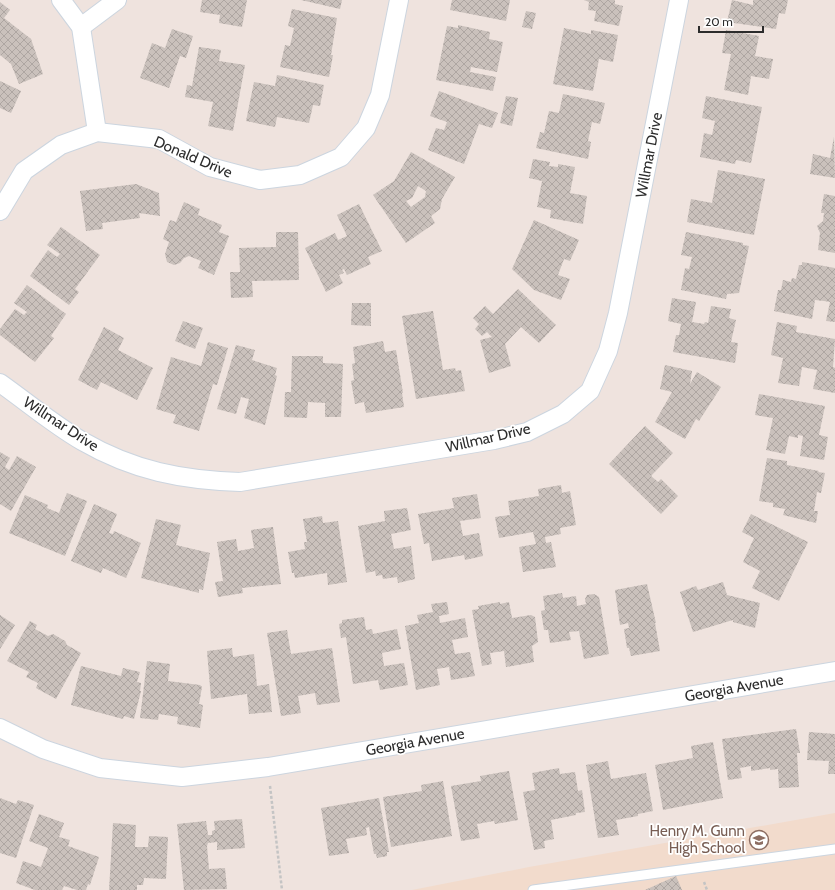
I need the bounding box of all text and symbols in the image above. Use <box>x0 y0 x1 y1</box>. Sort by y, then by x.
scale bar <box>699 8 763 34</box>
text: 20 m <box>705 14 733 29</box>
street label: Willmar Drive <box>632 111 666 199</box>
street label: Donald Drive <box>151 132 235 182</box>
street label: Willmar Drive <box>20 393 102 455</box>
street label: Willmar Drive <box>444 419 532 456</box>
street label: Georgia Avenue <box>683 670 785 706</box>
street label: Georgia Avenue <box>364 724 466 760</box>
place label: Henry M. Gunn High School <box>650 822 745 857</box>
school or university icon: Henry M. Gunn High School <box>748 829 770 851</box>

